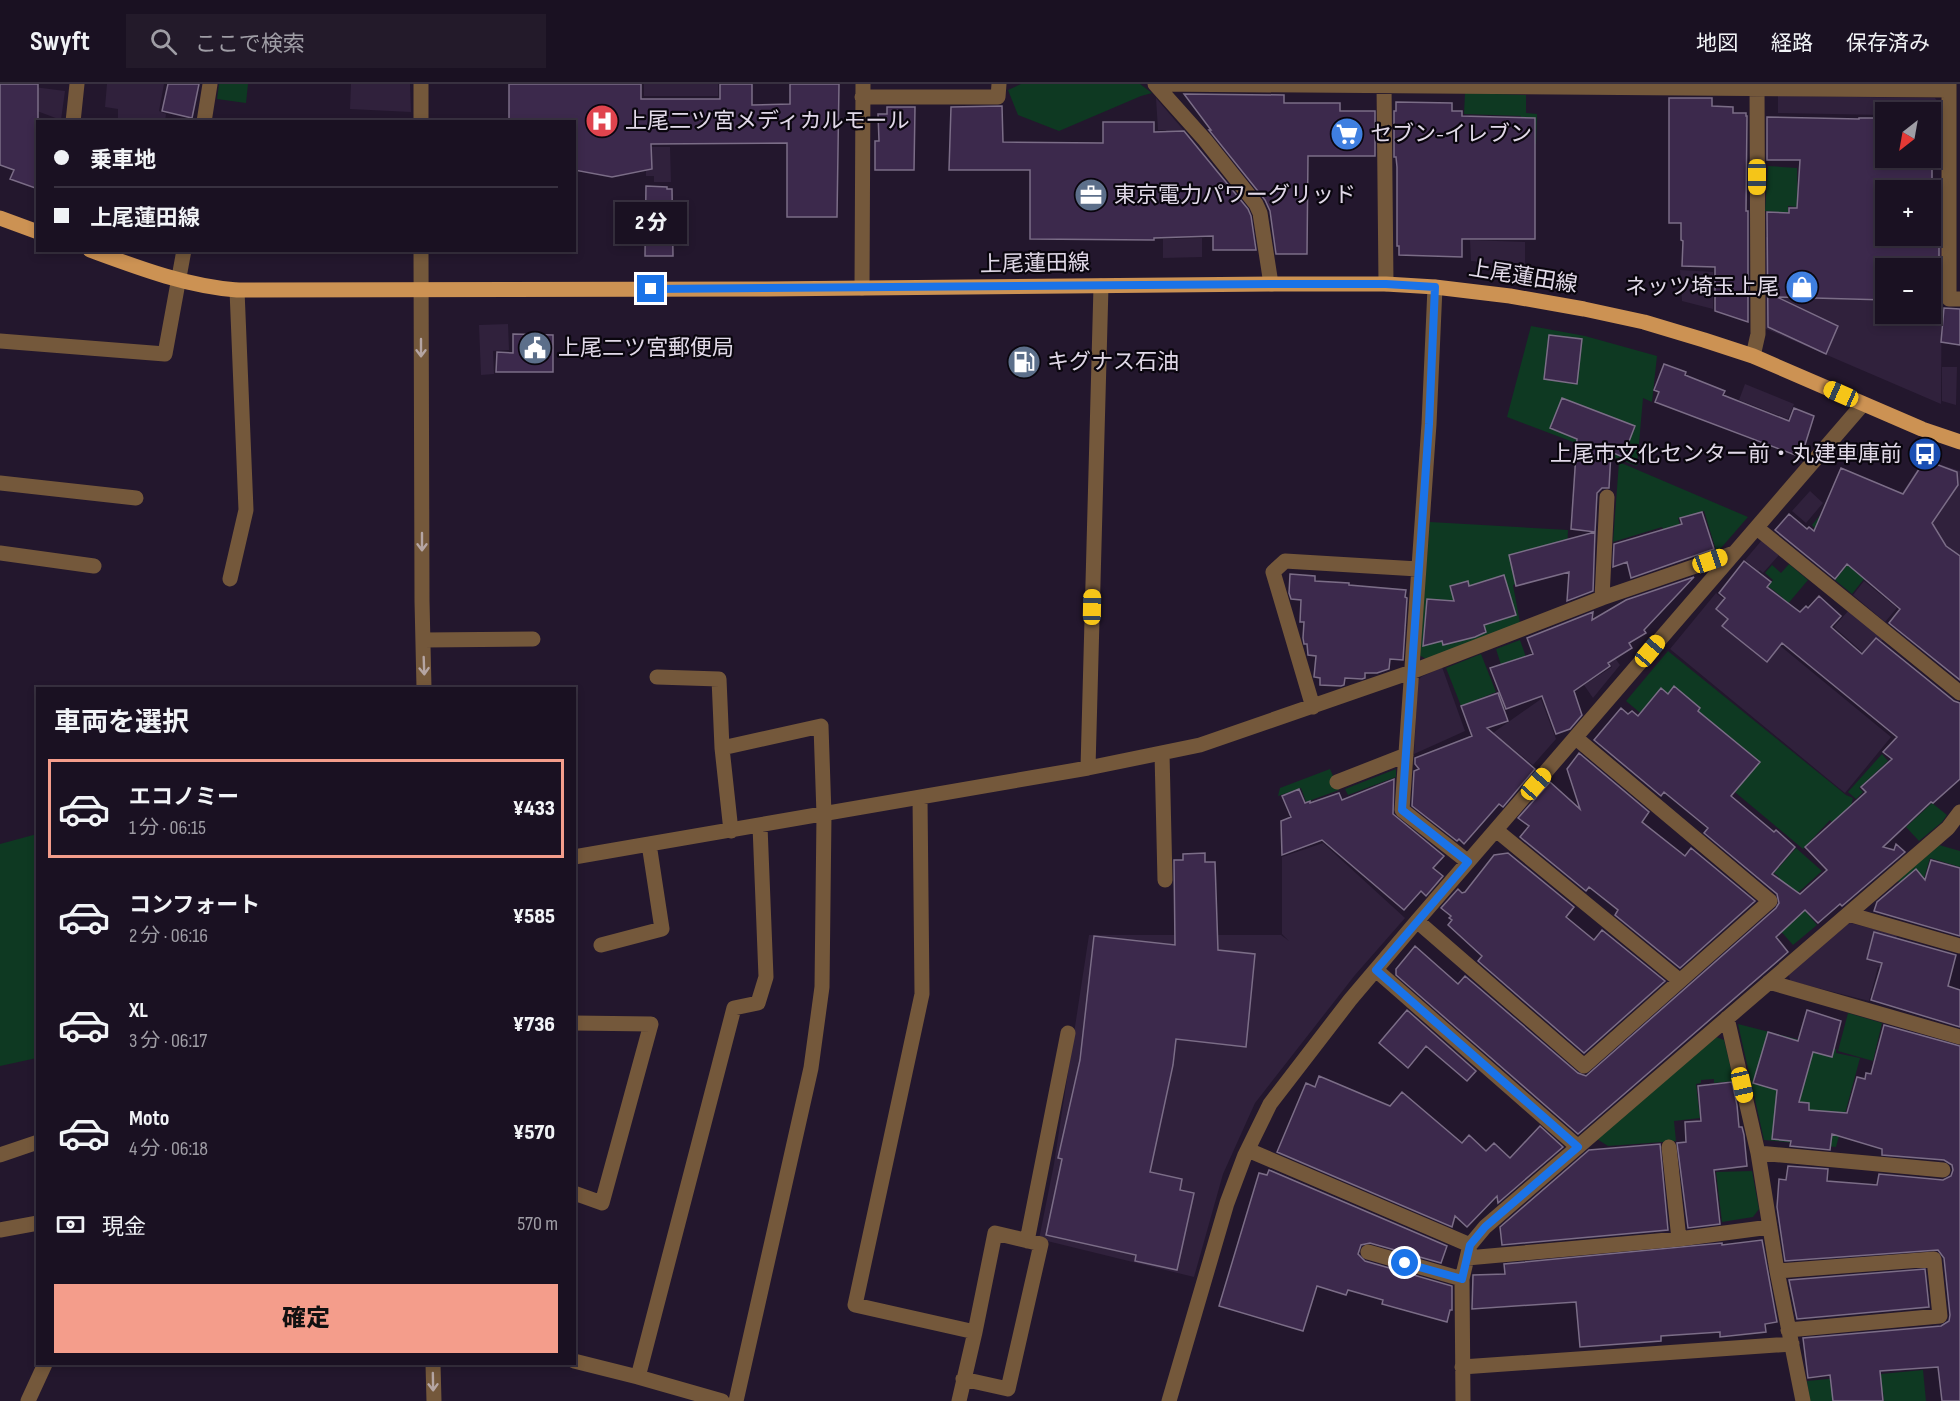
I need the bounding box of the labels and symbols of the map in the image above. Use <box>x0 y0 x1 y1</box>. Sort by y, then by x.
north arrow <box>1875 102 1941 168</box>
hospital icon: 上尾二ツ宮メディカルモール <box>584 103 620 139</box>
place label: 上尾二ツ宮メディカルモール <box>625 108 909 135</box>
supermarket icon: セブン-イレブン <box>1329 116 1365 152</box>
place label: セブン-イレブン <box>1370 121 1532 148</box>
car <box>1748 159 1766 195</box>
office icon: 東京電力パワーグリッド <box>1073 177 1109 213</box>
place label: 東京電力パワーグリッド <box>1114 182 1356 209</box>
callout: 2 分 <box>615 202 687 244</box>
street label: 上尾蓮田線 <box>980 250 1090 278</box>
street label: 上尾蓮田線 <box>1467 255 1579 299</box>
shop icon: ネッツ埼玉上尾 <box>1784 269 1820 305</box>
place label: ネッツ埼玉上尾 <box>1625 274 1779 301</box>
route end <box>637 275 664 302</box>
public building icon: 上尾二ツ宮郵便局 <box>517 330 553 366</box>
place label: 上尾二ツ宮郵便局 <box>558 335 734 362</box>
one-way arrow <box>415 337 427 357</box>
fuel station icon: キグナス石油 <box>1006 344 1042 380</box>
place label: キグナス石油 <box>1047 349 1179 376</box>
car <box>1821 378 1861 410</box>
bus stop icon: 上尾市文化センター前・丸建車庫前 <box>1907 436 1943 472</box>
place label: 上尾市文化センター前・丸建車庫前 <box>1550 441 1902 468</box>
one-way arrow <box>416 532 428 552</box>
car <box>1690 547 1730 575</box>
car <box>1083 589 1101 625</box>
car <box>1632 631 1668 671</box>
one-way arrow <box>418 655 429 675</box>
car <box>1517 765 1555 803</box>
car <box>1729 1065 1755 1105</box>
route start <box>1391 1249 1418 1276</box>
one-way arrow <box>428 1372 439 1392</box>

